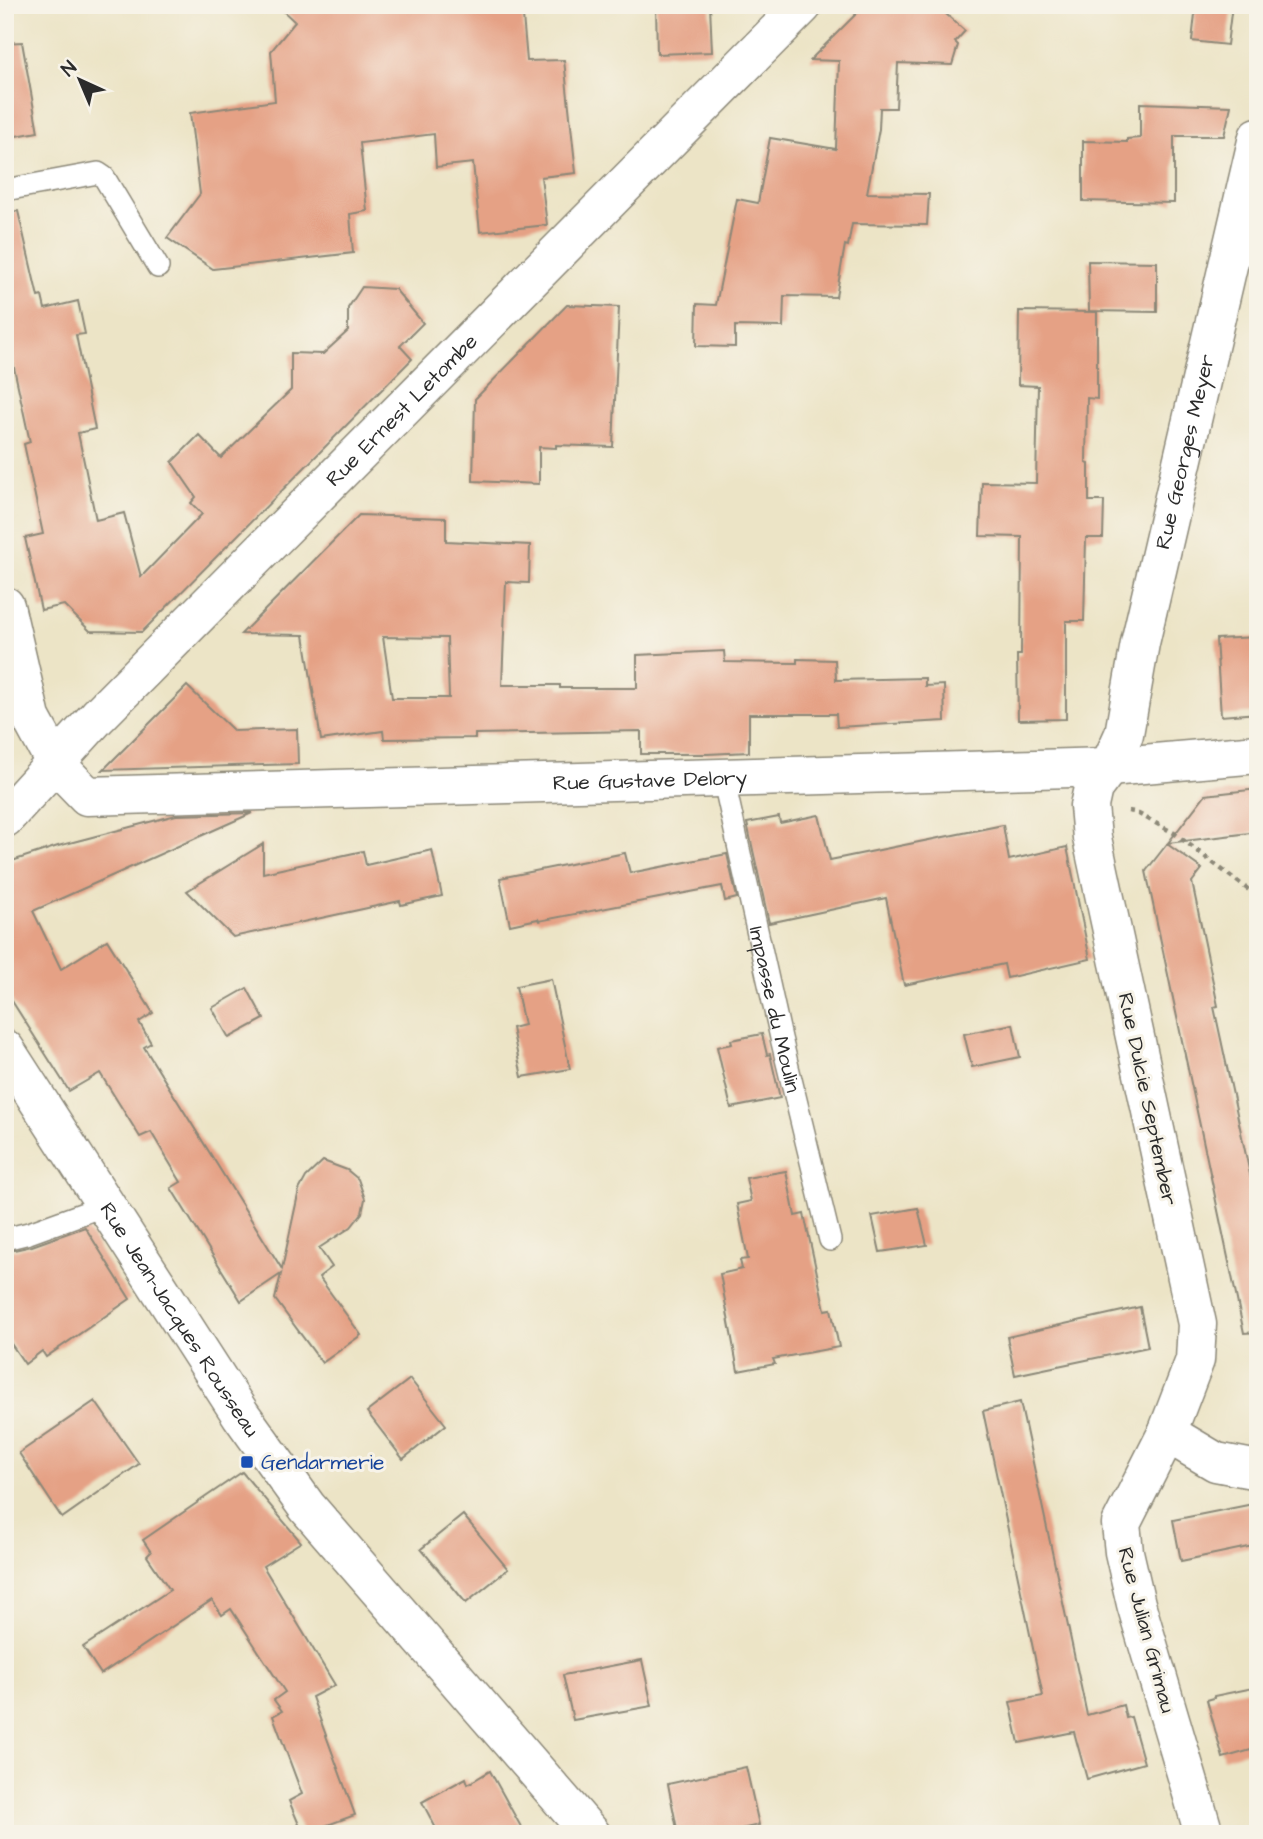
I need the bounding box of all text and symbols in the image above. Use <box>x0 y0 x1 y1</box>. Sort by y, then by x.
north arrow <box>46 46 116 116</box>
text: N <box>56 55 83 83</box>
street label: Rue Ernest Letombe <box>319 327 484 493</box>
street label: Rue Georges Meyer <box>1148 351 1222 552</box>
street label: Rue Gustave Delory <box>552 763 748 798</box>
street label: Impasse du Moulin <box>742 924 808 1095</box>
street label: Rue Dulcie September <box>1110 990 1184 1209</box>
street label: Rue Jean-Jacques Rousseau <box>93 1197 266 1443</box>
place label: Gendarmerie <box>261 1448 384 1477</box>
marker: Gendarmerie <box>239 1454 255 1470</box>
street label: Rue Julian Grimau <box>1110 1544 1183 1716</box>

